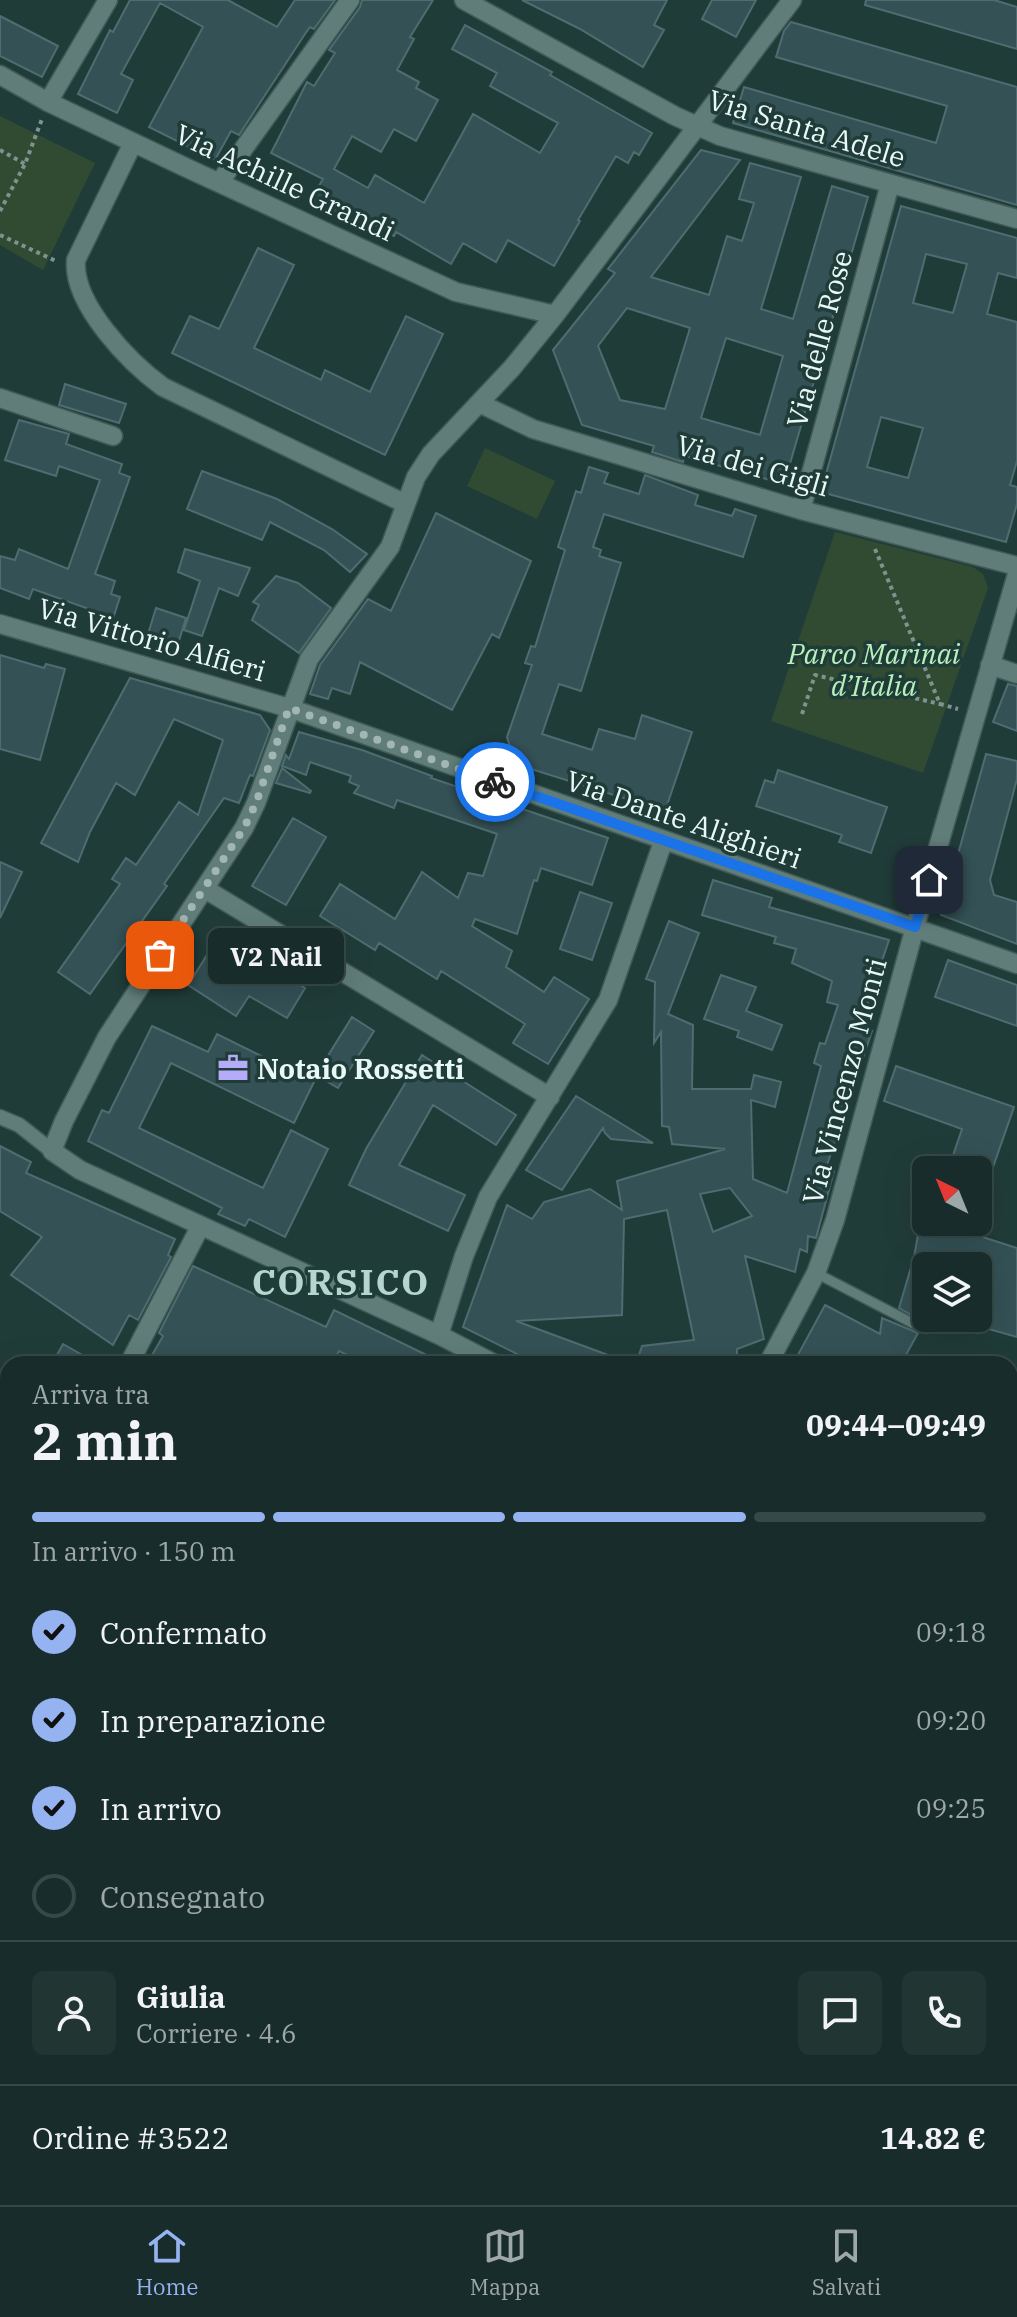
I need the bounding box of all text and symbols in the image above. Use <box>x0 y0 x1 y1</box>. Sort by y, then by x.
street label: Via Santa Adele <box>704 80 910 176</box>
street label: Via Achille Grandi <box>169 115 401 249</box>
street label: Via delle Rose <box>778 246 860 432</box>
street label: Via dei Gigli <box>672 426 834 504</box>
street label: Via Vittorio Alfieri <box>34 589 270 689</box>
park label: Parco Marinai d’Italia <box>787 635 961 704</box>
courier <box>455 742 535 822</box>
icon: bike <box>473 760 517 804</box>
street label: Via Dante Alighieri <box>561 761 807 877</box>
pin <box>895 846 963 914</box>
icon: home <box>907 858 951 902</box>
pin <box>126 921 194 989</box>
callout: V2 Nail <box>208 927 344 983</box>
icon: bag <box>138 933 182 977</box>
text: V2 Nail <box>230 939 322 973</box>
street label: Via Vincenzo Monti <box>793 954 895 1208</box>
place label: Notaio Rossetti <box>257 1050 464 1087</box>
office icon: Notaio Rossetti <box>216 1051 250 1085</box>
north arrow <box>912 1156 992 1236</box>
map controls <box>912 1156 992 1332</box>
button: layers <box>912 1252 992 1332</box>
district label: CORSICO <box>252 1258 430 1305</box>
text: Arriva tra <box>32 1377 150 1411</box>
text: 09:44–09:49 <box>806 1405 986 1444</box>
text: 2 min <box>32 1407 178 1474</box>
text: In arrivo · 150 m <box>32 1534 235 1568</box>
icon: check <box>32 1610 76 1654</box>
text: Confermato <box>100 1613 267 1652</box>
text: 09:18 <box>916 1615 986 1649</box>
icon: check <box>32 1698 76 1742</box>
text: In preparazione <box>100 1701 326 1740</box>
text: 09:20 <box>916 1703 986 1737</box>
icon: check <box>32 1786 76 1830</box>
text: In arrivo <box>100 1789 222 1828</box>
text: 09:25 <box>916 1791 986 1825</box>
text: Consegnato <box>100 1877 265 1916</box>
button: person <box>32 1971 116 2055</box>
button: chat <box>798 1971 882 2055</box>
button: phone <box>902 1971 986 2055</box>
text: Giulia <box>136 1977 226 2016</box>
text: Corriere · 4.6 <box>136 2016 297 2050</box>
text: Ordine #3522 <box>32 2118 230 2157</box>
text: 14.82 € <box>880 2118 986 2157</box>
tab: Home <box>136 2224 198 2301</box>
tab: Mappa <box>470 2224 540 2301</box>
tab: Salvati <box>812 2224 881 2301</box>

